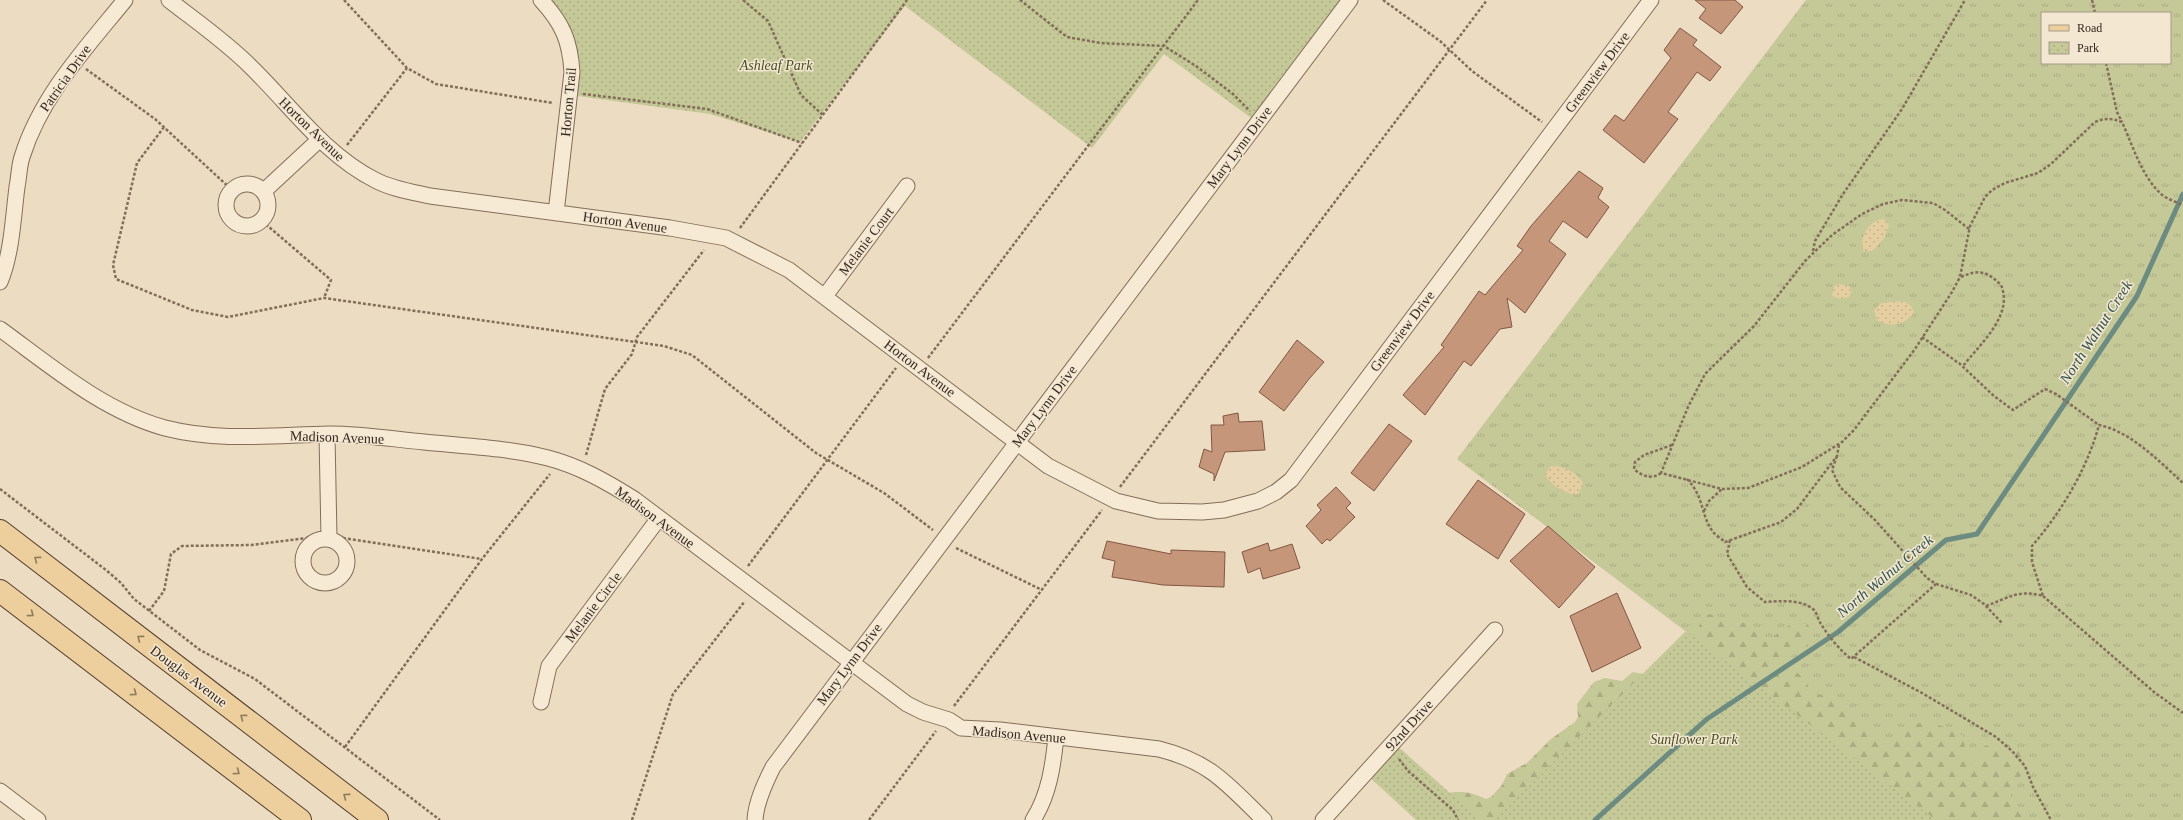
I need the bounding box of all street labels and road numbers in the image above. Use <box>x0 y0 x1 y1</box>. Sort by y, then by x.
street label: Greenview Drive <box>1562 29 1633 115</box>
street label: Patricia Drive <box>37 42 94 115</box>
street label: Horton Trail <box>558 67 579 137</box>
street label: Horton Avenue <box>276 94 347 164</box>
street label: Mary Lynn Drive <box>1204 104 1275 191</box>
street label: Melanie Court <box>836 204 897 278</box>
street label: Horton Avenue <box>582 209 668 236</box>
street label: Greenview Drive <box>1367 288 1438 374</box>
street label: Horton Avenue <box>881 337 958 400</box>
street label: Mary Lynn Drive <box>1009 363 1080 450</box>
street label: Madison Avenue <box>290 428 384 447</box>
street label: Madison Avenue <box>612 484 697 551</box>
street label: Melanie Circle <box>562 569 625 645</box>
street label: Mary Lynn Drive <box>814 621 885 708</box>
street label: Douglas Avenue <box>147 643 230 710</box>
street label: 92nd Drive <box>1383 697 1436 754</box>
street label: Madison Avenue <box>971 723 1067 746</box>

